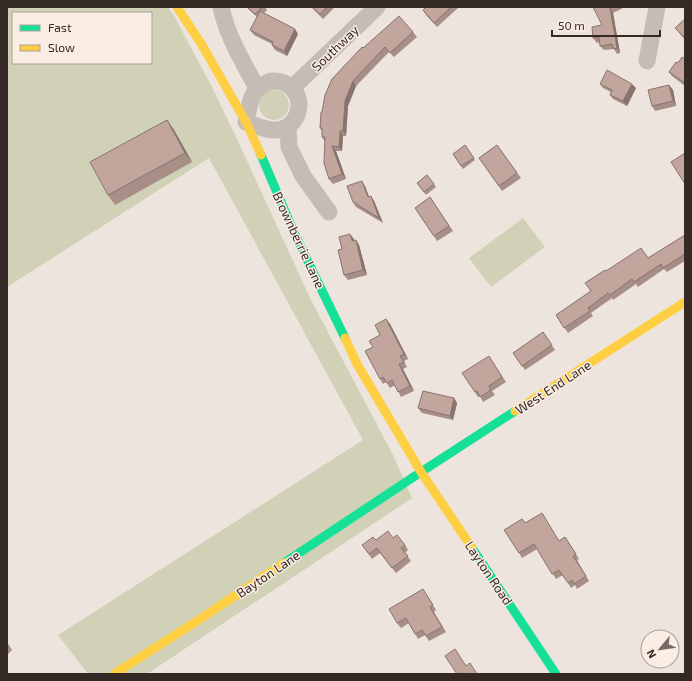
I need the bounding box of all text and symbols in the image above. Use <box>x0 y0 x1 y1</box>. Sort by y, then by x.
legend <box>12 12 152 64</box>
scale bar <box>552 12 660 38</box>
text: 50 m <box>558 18 585 32</box>
text: Fast <box>48 20 72 34</box>
street label: Southway <box>308 22 362 74</box>
text: Slow <box>48 40 75 54</box>
street label: Brownberrie Lane <box>270 189 328 291</box>
street label: West End Lane <box>512 357 594 417</box>
street label: Layton Road <box>462 538 516 608</box>
street label: Bayton Lane <box>233 547 303 601</box>
north arrow <box>640 629 680 669</box>
text: N <box>643 647 658 661</box>

